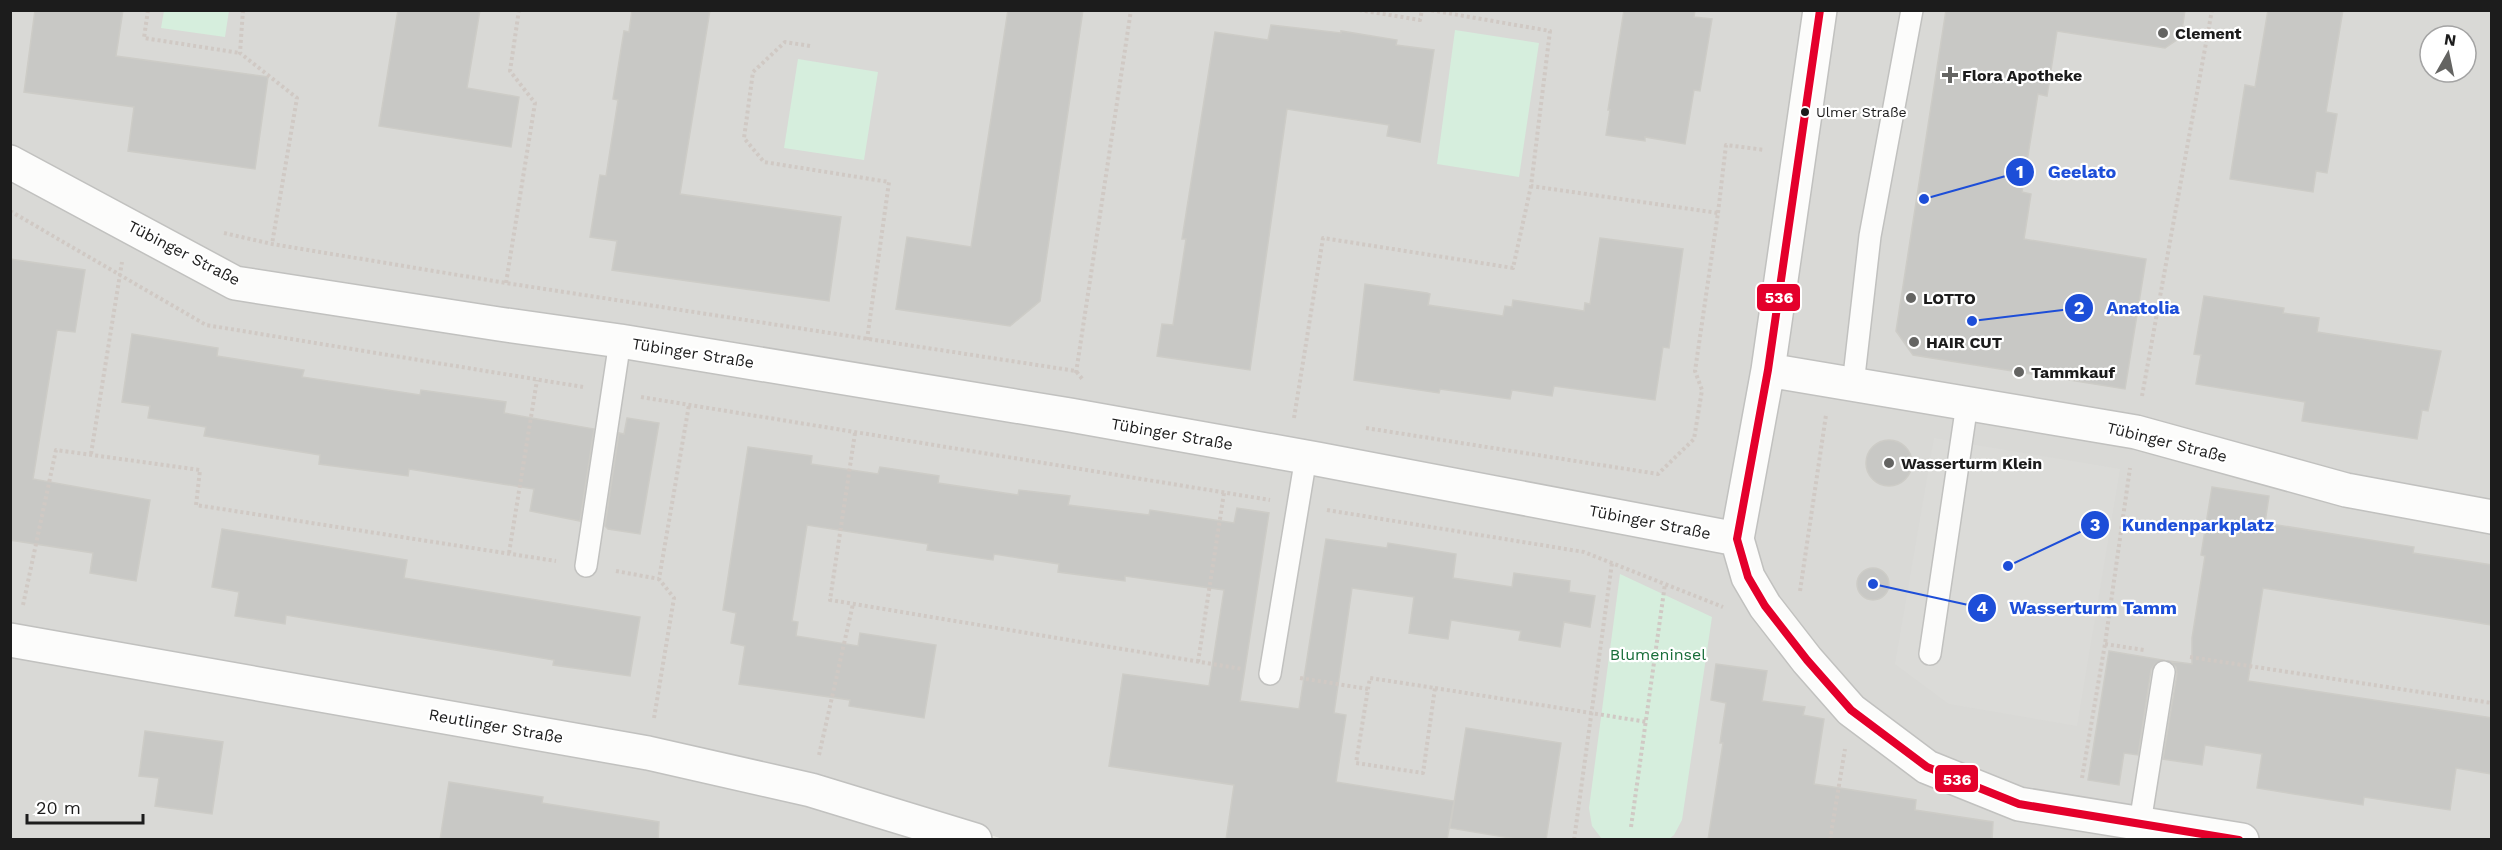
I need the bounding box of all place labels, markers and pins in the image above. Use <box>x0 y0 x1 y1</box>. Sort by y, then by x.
place label: Clement <box>2175 24 2242 43</box>
marker: Clement <box>2156 26 2170 40</box>
place label: Flora Apotheke <box>1962 66 2082 85</box>
marker: Flora Apotheke <box>1943 68 1957 82</box>
place label: Ulmer Straße <box>1816 104 1907 120</box>
marker: Ulmer Straße <box>1799 106 1811 118</box>
callout: Geelato <box>2005 154 2128 190</box>
place label: LOTTO <box>1923 289 1976 308</box>
callout: Anatolia <box>2064 290 2192 326</box>
marker: LOTTO <box>1904 291 1918 305</box>
place label: HAIR CUT <box>1926 333 2003 352</box>
marker: HAIR CUT <box>1907 335 1921 349</box>
place label: Tammkauf <box>2031 363 2115 382</box>
marker: Tammkauf <box>2012 365 2026 379</box>
place label: Wasserturm Klein <box>1901 454 2042 473</box>
marker: Wasserturm Klein <box>1882 456 1896 470</box>
callout: Kundenparkplatz <box>2080 507 2287 543</box>
callout: Wasserturm Tamm <box>1967 590 2189 626</box>

